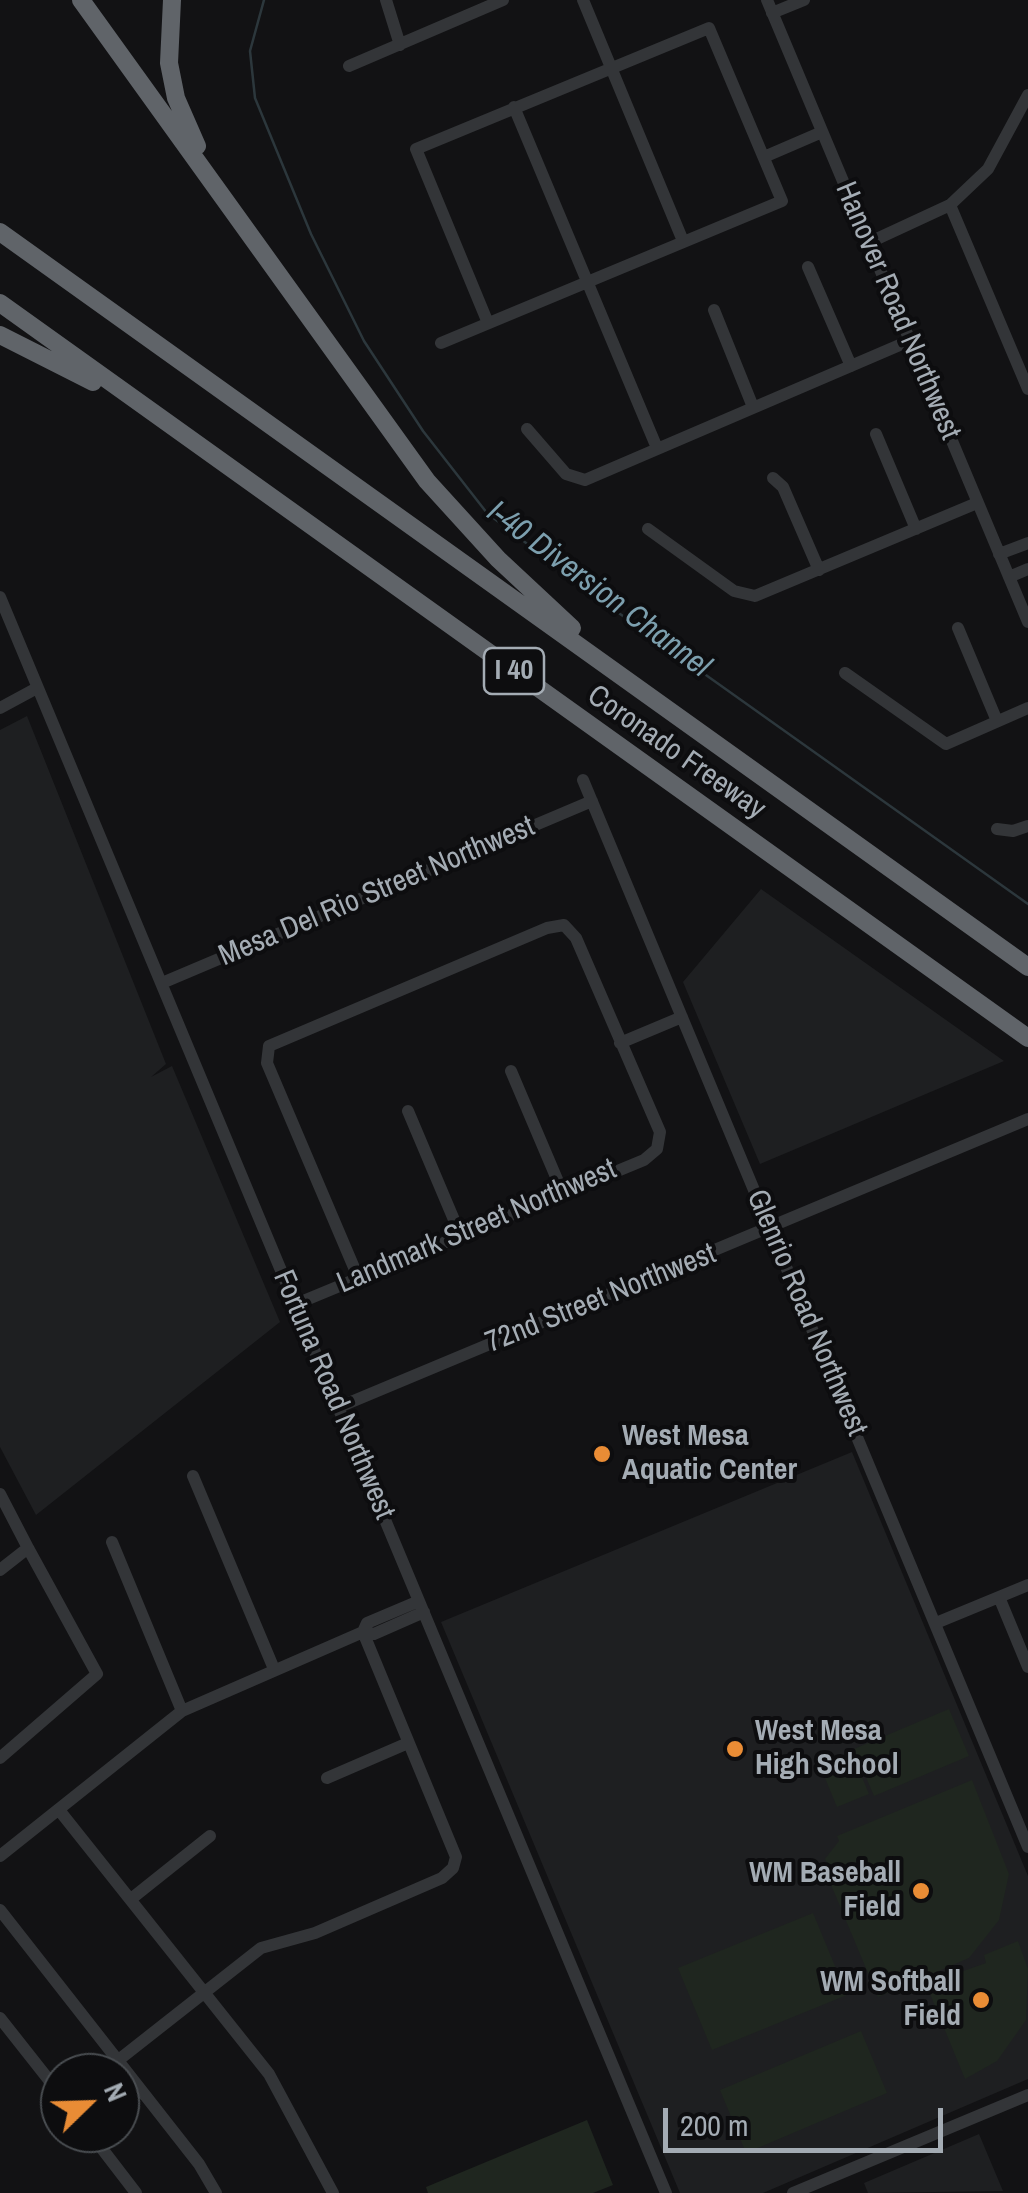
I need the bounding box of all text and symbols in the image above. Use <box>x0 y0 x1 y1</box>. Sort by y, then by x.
street label: Hanover Road Northwest <box>826 177 968 445</box>
water label: I-40 Diversion Channel <box>479 493 717 687</box>
road number: I 40 <box>484 648 544 694</box>
street label: Coronado Freeway <box>580 678 772 828</box>
street label: Mesa Del Rio Street Northwest <box>214 809 540 975</box>
street label: Landmark Street Northwest <box>332 1152 622 1302</box>
street label: Glenrio Road Northwest <box>738 1185 874 1441</box>
street label: 72nd Street Northwest <box>481 1236 721 1362</box>
street label: Fortuna Road Northwest <box>264 1265 402 1525</box>
place label: West Mesa Aquatic Center <box>622 1419 797 1490</box>
marker: West Mesa Aquatic Center <box>591 1443 613 1465</box>
place label: West Mesa High School <box>755 1714 899 1784</box>
marker: West Mesa High School <box>724 1738 746 1760</box>
place label: WM Baseball Field <box>749 1856 901 1926</box>
marker: WM Baseball Field <box>910 1880 932 1902</box>
place label: WM Softball Field <box>820 1965 961 2036</box>
marker: WM Softball Field <box>970 1989 992 2011</box>
north arrow <box>40 2053 140 2153</box>
text: N <box>95 2077 136 2107</box>
scale bar <box>668 2088 948 2150</box>
text: 200 m <box>680 2105 748 2145</box>

